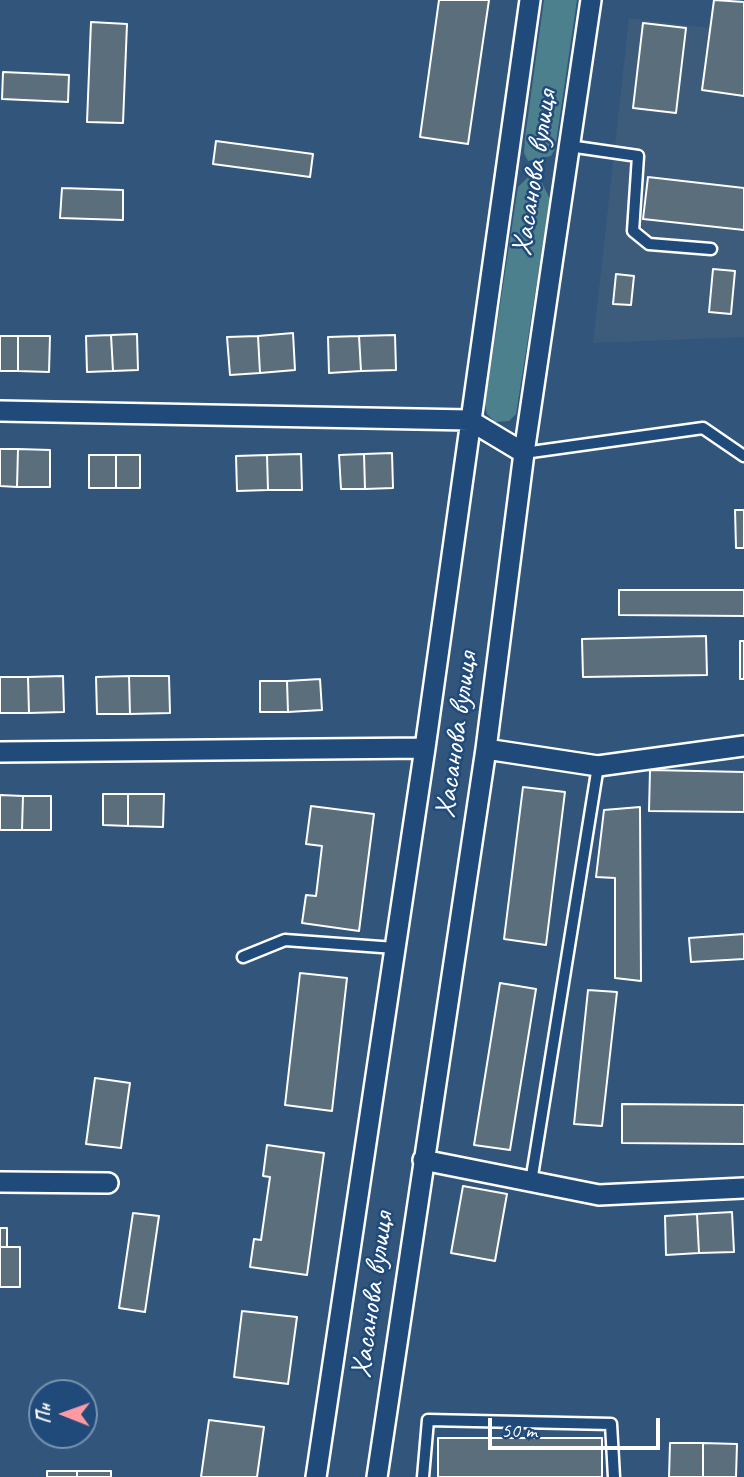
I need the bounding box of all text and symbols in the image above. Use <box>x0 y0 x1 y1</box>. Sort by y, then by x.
street label: Хасанова вулиця <box>504 88 566 258</box>
street label: Хасанова вулиця <box>428 650 486 820</box>
street label: Хасанова вулиця <box>344 1210 402 1380</box>
north arrow <box>28 1379 98 1449</box>
text: Пн <box>32 1404 56 1424</box>
scale bar <box>492 1404 664 1448</box>
text: 50 m <box>501 1417 537 1443</box>

